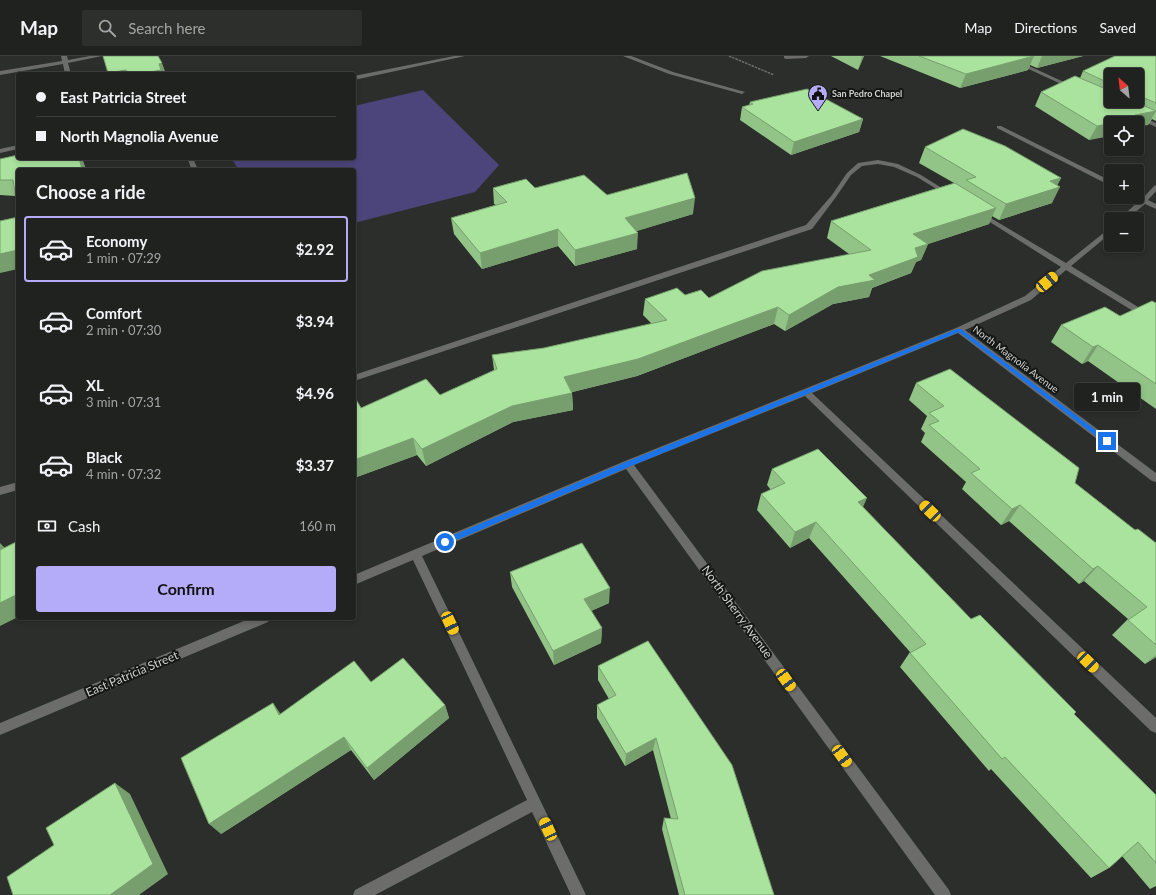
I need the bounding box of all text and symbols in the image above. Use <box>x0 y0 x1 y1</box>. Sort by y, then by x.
search box <box>82 10 362 46</box>
text: Map <box>20 16 58 39</box>
icon: search <box>96 17 118 39</box>
text: Search here <box>128 19 206 37</box>
text: Map <box>965 19 992 36</box>
text: Directions <box>1014 19 1077 36</box>
text: Saved <box>1099 19 1136 36</box>
north arrow <box>1104 68 1144 108</box>
map controls <box>1104 68 1144 252</box>
public building icon: San Pedro Chapel <box>807 83 829 111</box>
text: East Patricia Street <box>60 88 186 106</box>
place label: San Pedro Chapel <box>832 88 902 99</box>
button: locate <box>1104 116 1144 156</box>
text: North Magnolia Avenue <box>60 127 219 145</box>
button: + <box>1104 164 1144 204</box>
text: Choose a ride <box>36 181 145 203</box>
button: − <box>1104 212 1144 252</box>
icon: car <box>38 231 74 267</box>
text: Economy <box>86 232 147 250</box>
text: $2.92 <box>296 240 334 258</box>
text: 1 min · 07:29 <box>86 250 161 266</box>
car <box>1034 270 1060 294</box>
icon: car <box>38 303 74 339</box>
text: Comfort <box>86 304 142 322</box>
text: $3.94 <box>296 312 334 330</box>
text: 2 min · 07:30 <box>86 322 161 338</box>
street label: North Magnolia Avenue <box>971 323 1061 395</box>
icon: car <box>38 375 74 411</box>
text: XL <box>86 376 104 394</box>
callout: 1 min <box>1074 383 1140 411</box>
text: $4.96 <box>296 384 334 402</box>
text: 1 min <box>1091 389 1123 405</box>
text: 3 min · 07:31 <box>86 394 161 410</box>
route end <box>1098 432 1116 450</box>
icon: car <box>38 447 74 483</box>
text: Black <box>86 448 122 466</box>
text: $3.37 <box>296 456 334 474</box>
text: 4 min · 07:32 <box>86 466 161 482</box>
car <box>917 498 943 524</box>
icon: cash <box>36 515 58 537</box>
text: Cash <box>68 517 100 535</box>
text: 160 m <box>299 518 336 534</box>
route start <box>436 533 454 551</box>
street label: North Sherry Avenue <box>699 563 776 661</box>
button: Confirm <box>36 566 336 612</box>
car <box>439 610 461 636</box>
street label: East Patricia Street <box>83 647 181 700</box>
car <box>1075 649 1101 675</box>
car <box>774 667 798 693</box>
car <box>830 743 854 769</box>
car <box>537 816 559 842</box>

